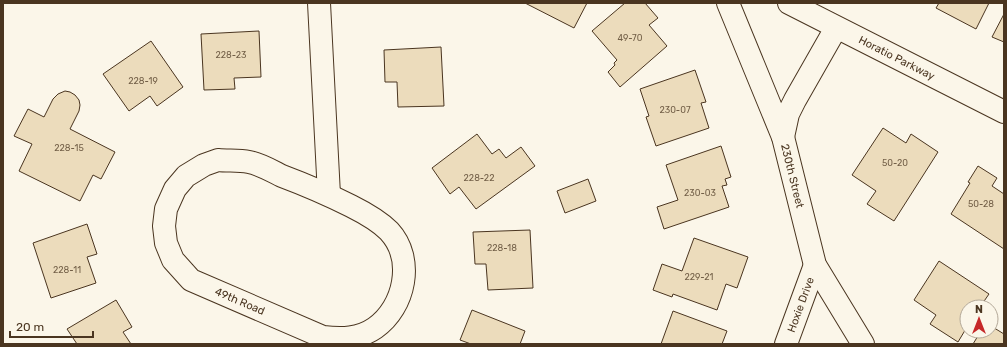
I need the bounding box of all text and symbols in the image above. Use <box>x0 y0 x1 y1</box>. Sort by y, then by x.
house number: 49-70 <box>618 33 643 43</box>
street label: Horatio Parkway <box>856 33 937 83</box>
house number: 228-23 <box>216 50 246 60</box>
house number: 228-19 <box>128 76 158 86</box>
house number: 230-07 <box>659 105 691 115</box>
house number: 228-15 <box>54 143 84 153</box>
street label: 230th Street <box>778 143 807 210</box>
house number: 50-20 <box>882 158 908 168</box>
house number: 228-22 <box>464 173 494 183</box>
house number: 230-03 <box>684 188 716 198</box>
house number: 50-28 <box>968 199 994 209</box>
house number: 228-18 <box>487 243 517 253</box>
house number: 228-11 <box>53 265 81 275</box>
house number: 229-21 <box>685 272 714 282</box>
street label: Hoxie Drive <box>785 275 817 334</box>
street label: 49th Road <box>213 285 267 318</box>
north arrow <box>959 299 999 339</box>
text: N <box>975 303 983 316</box>
scale bar <box>10 313 93 339</box>
text: 20 m <box>16 320 44 334</box>

